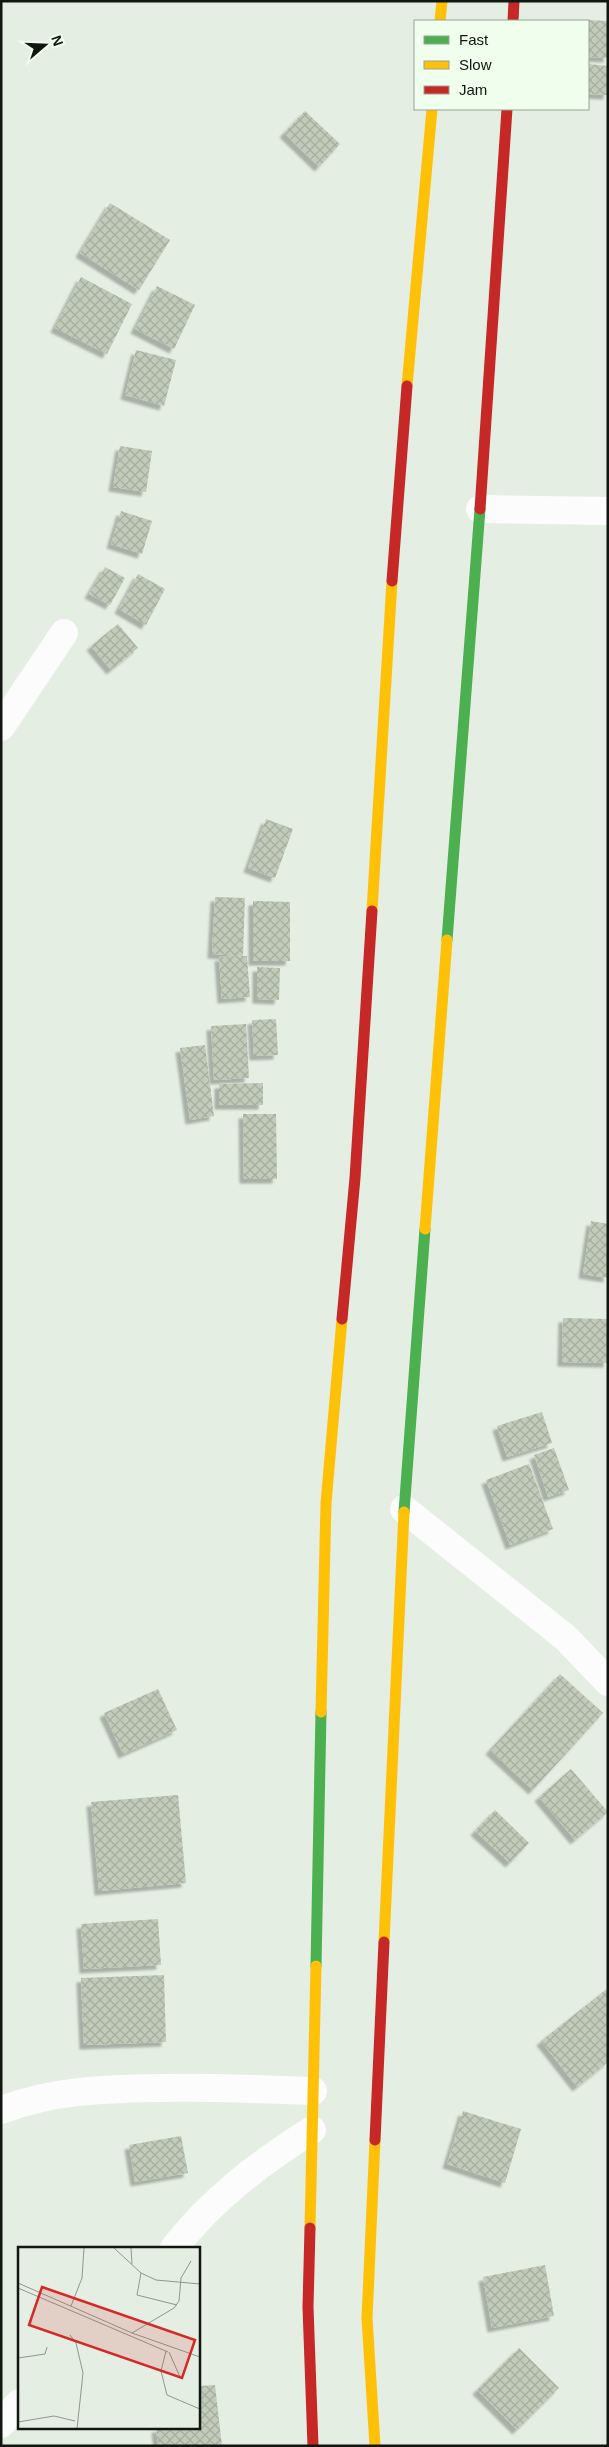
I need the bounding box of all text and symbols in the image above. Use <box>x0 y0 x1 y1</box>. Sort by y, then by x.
north arrow <box>20 20 70 70</box>
legend <box>414 20 589 110</box>
text: Fast <box>459 31 489 48</box>
text: N <box>48 33 67 48</box>
text: Slow <box>459 56 492 73</box>
text: Jam <box>459 81 487 98</box>
inset map <box>18 2247 200 2430</box>

